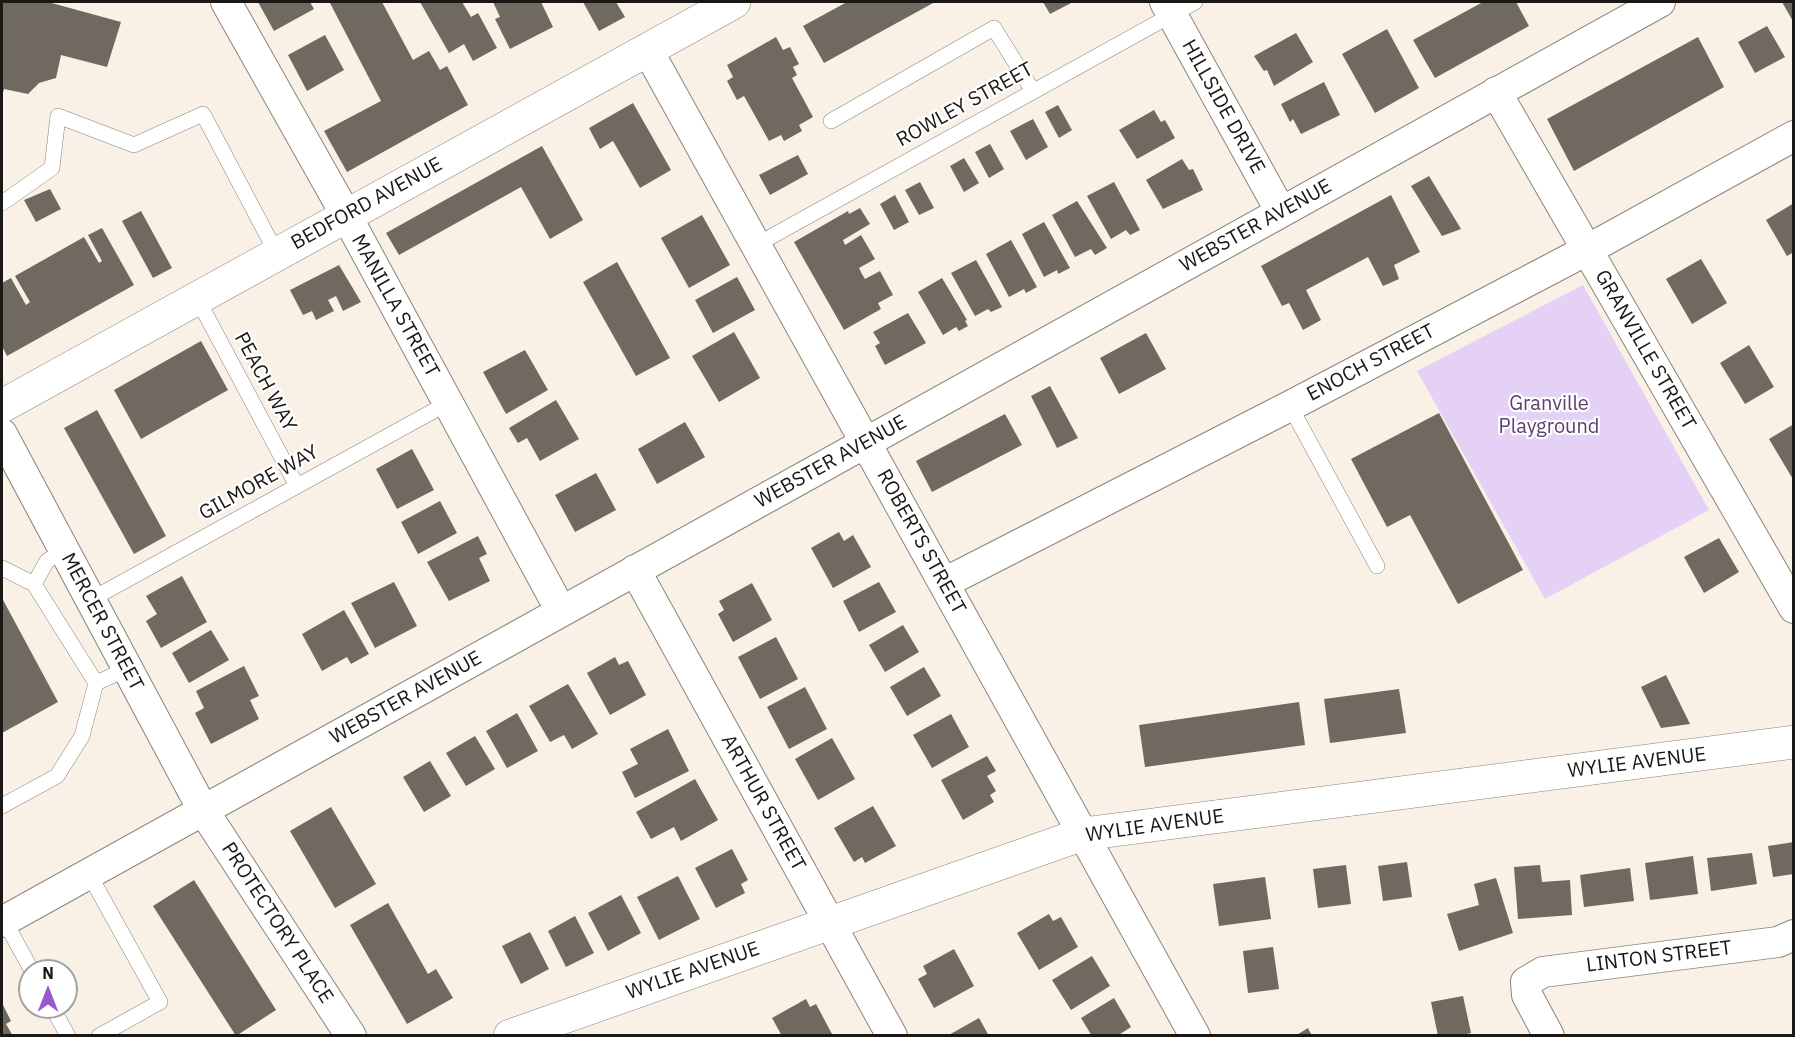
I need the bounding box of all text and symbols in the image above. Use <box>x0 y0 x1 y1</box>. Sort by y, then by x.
street label: HILLSIDE DRIVE <box>1176 36 1270 178</box>
street label: ROWLEY STREET <box>892 57 1038 153</box>
street label: BEDFORD AVENUE <box>287 152 447 256</box>
street label: WEBSTER AVENUE <box>1176 174 1336 278</box>
street label: MANILLA STREET <box>346 230 444 382</box>
street label: GRANVILLE STREET <box>1589 266 1701 434</box>
street label: ENOCH STREET <box>1303 319 1439 407</box>
street label: PEACH WAY <box>229 328 301 436</box>
park label: Granville Playground <box>1499 392 1599 439</box>
street label: WEBSTER AVENUE <box>751 410 911 514</box>
street label: GILMORE WAY <box>195 440 323 526</box>
street label: ROBERTS STREET <box>871 465 971 619</box>
street label: MERCER STREET <box>56 549 148 695</box>
street label: WEBSTER AVENUE <box>326 646 486 750</box>
street label: ARTHUR STREET <box>716 731 810 875</box>
street label: WYLIE AVENUE <box>1566 743 1708 783</box>
street label: WYLIE AVENUE <box>1084 804 1226 848</box>
street label: PROTECTORY PLACE <box>216 838 338 1008</box>
street label: LINTON STREET <box>1585 936 1733 978</box>
street label: WYLIE AVENUE <box>623 937 763 1005</box>
north arrow <box>18 959 78 1019</box>
text: N <box>42 963 54 983</box>

